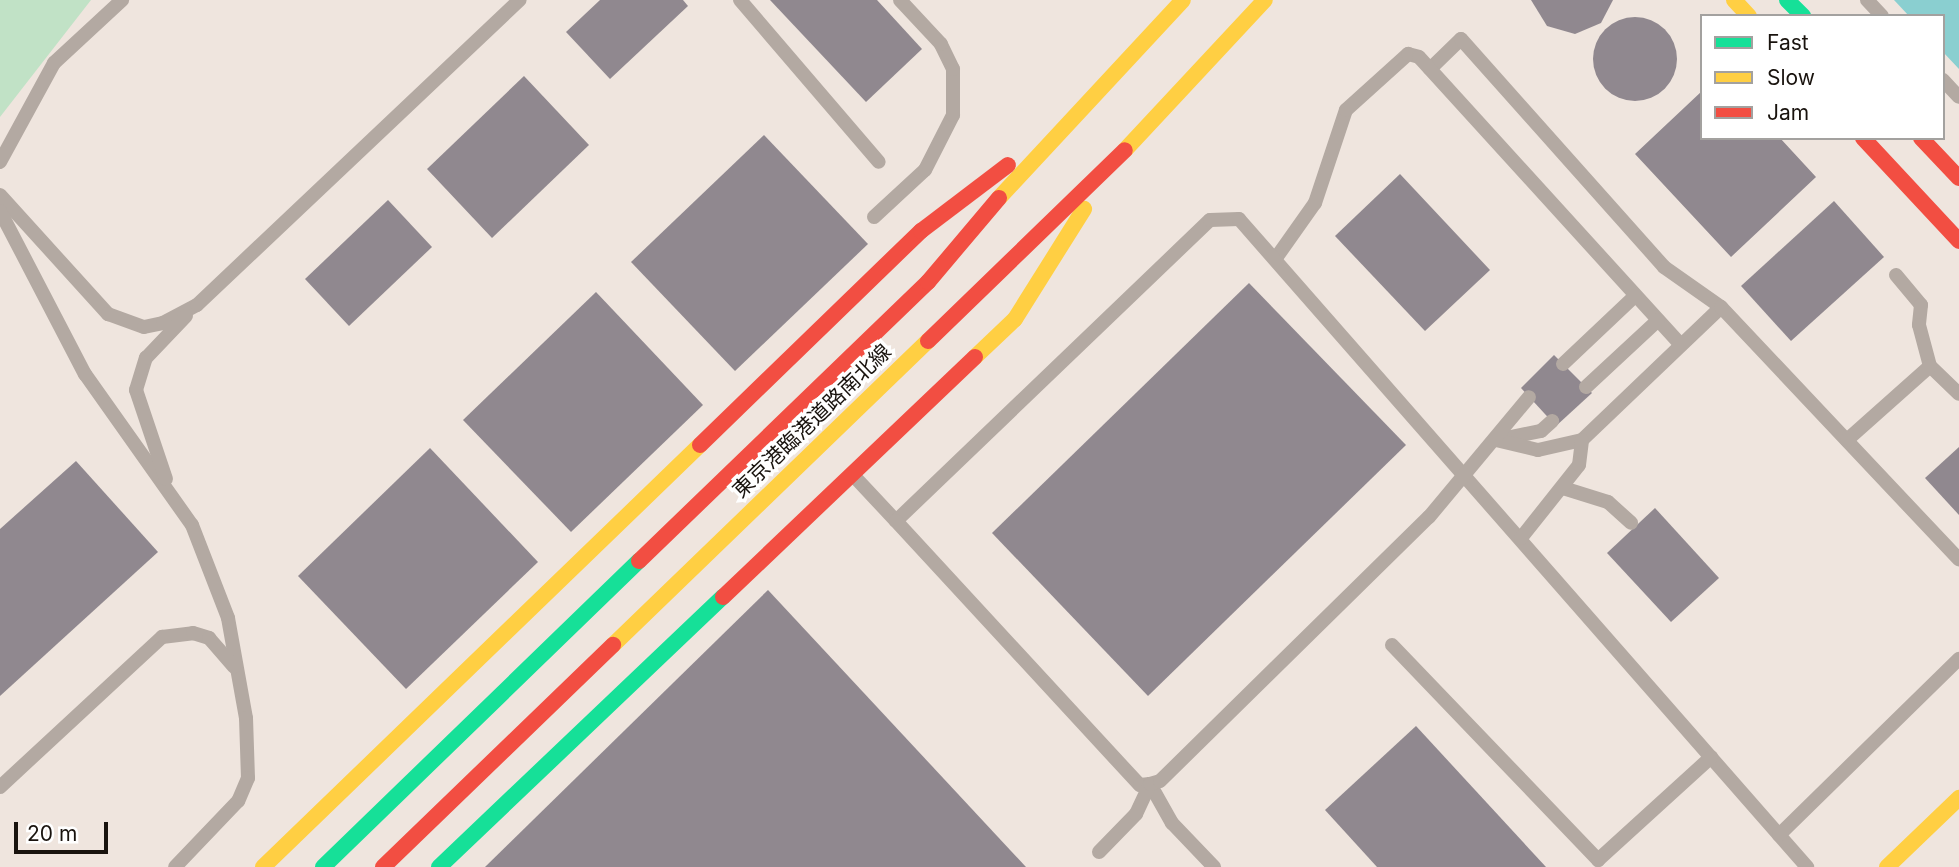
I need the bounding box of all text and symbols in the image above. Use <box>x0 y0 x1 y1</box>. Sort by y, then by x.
legend <box>1700 14 1945 140</box>
text: Fast <box>1767 30 1809 55</box>
text: Slow <box>1767 65 1815 90</box>
text: Jam <box>1767 100 1809 125</box>
street label: 東京港臨港道路南北線 <box>728 339 896 503</box>
scale bar <box>18 808 112 852</box>
text: 20 m <box>27 821 77 846</box>

